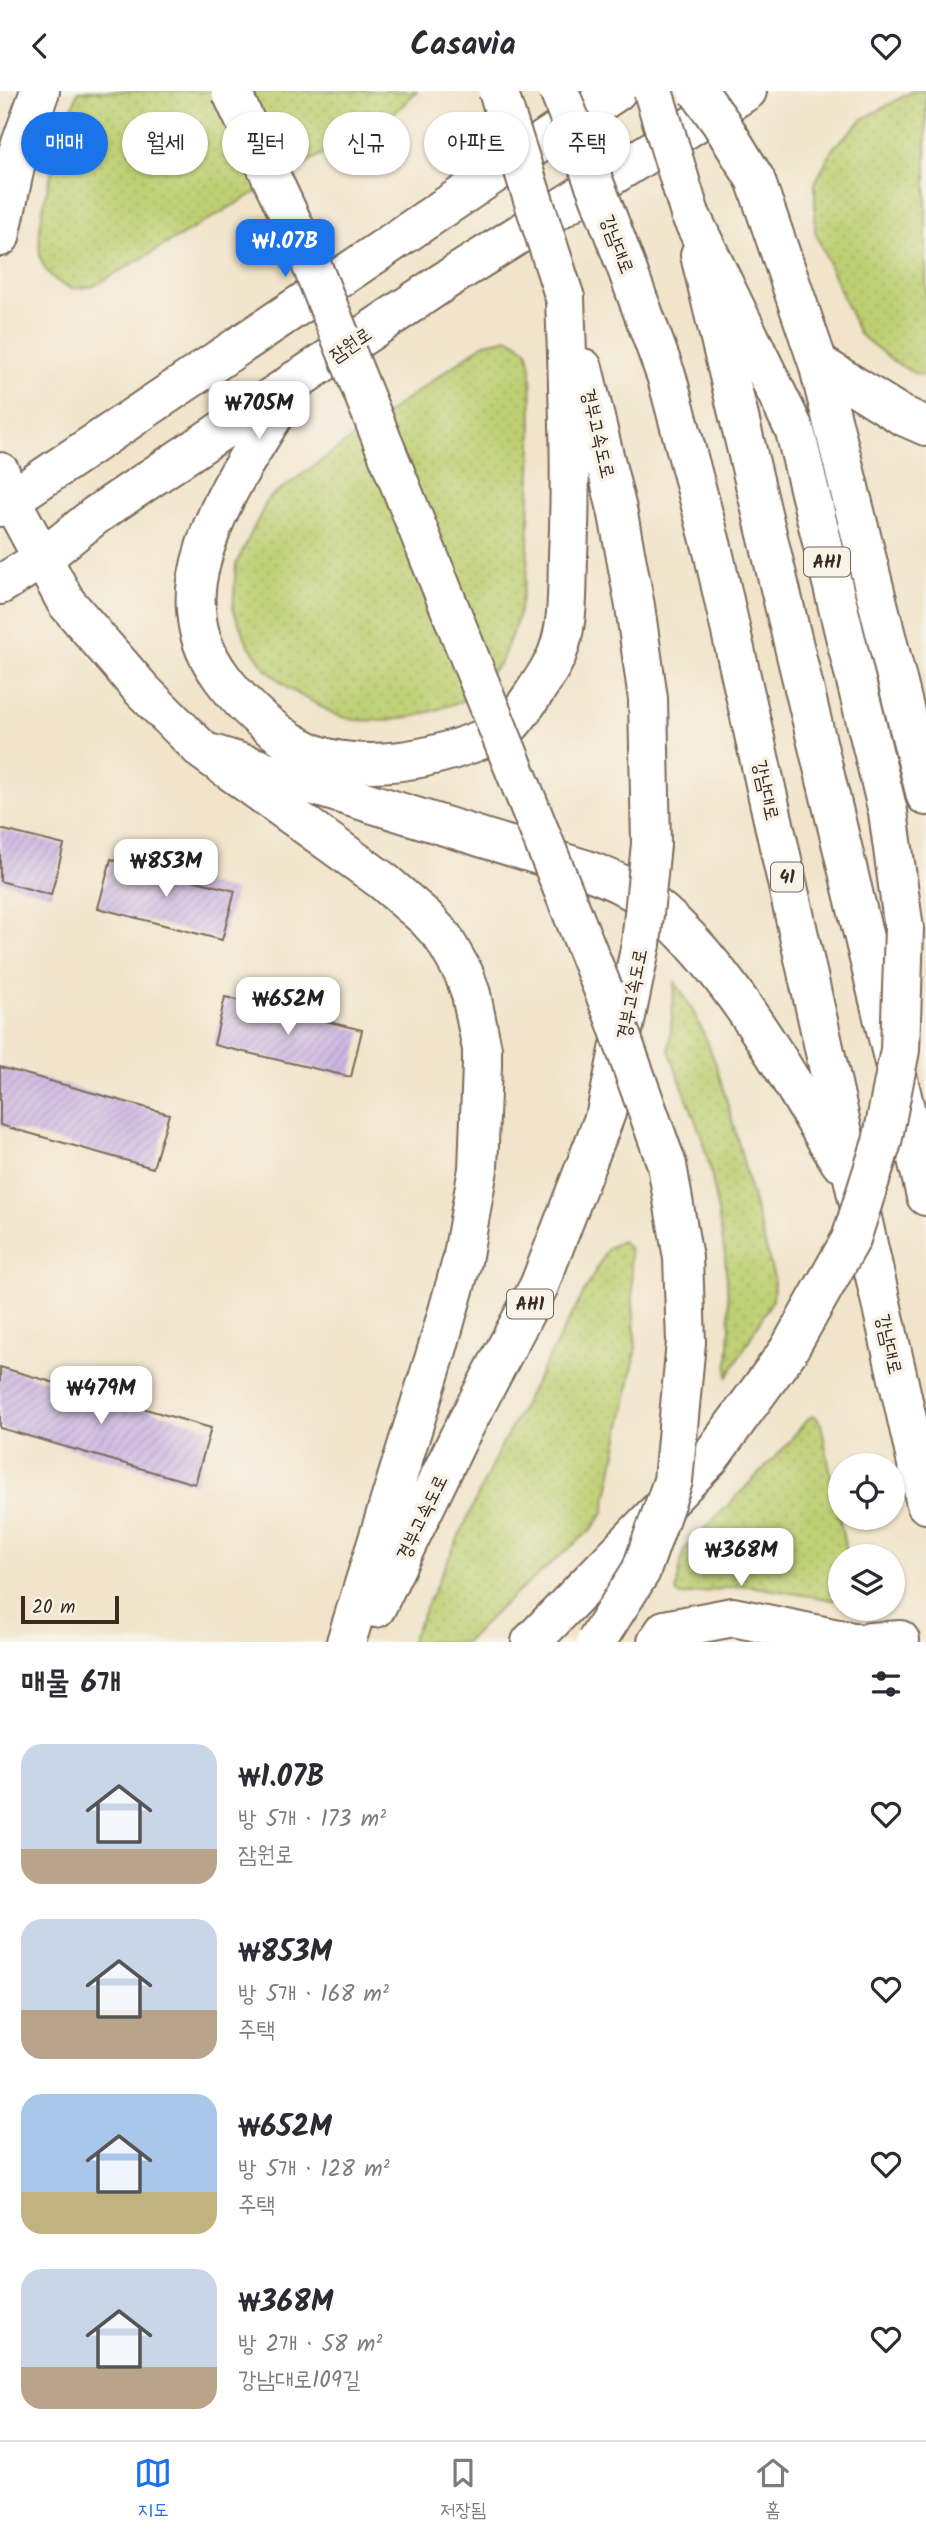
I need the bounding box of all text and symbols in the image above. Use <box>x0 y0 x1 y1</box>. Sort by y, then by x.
text: Casavia <box>410 20 516 71</box>
icon: back <box>21 27 59 65</box>
icon: heart <box>867 27 905 65</box>
chip: 매매 <box>21 112 108 175</box>
chip: 월세 <box>122 112 208 175</box>
chip: 필터 <box>222 112 309 175</box>
chip: 신규 <box>323 112 410 175</box>
chip: 아파트 <box>424 112 529 175</box>
chip: 주택 <box>543 112 630 175</box>
street label: 강남대로 <box>591 211 641 279</box>
pin: ₩1.07B <box>228 219 342 279</box>
text: ₩1.07B <box>252 224 318 260</box>
street label: 잠원로 <box>324 320 379 371</box>
pin: ₩705M <box>210 381 308 441</box>
street label: 경부고속도로 <box>572 385 622 482</box>
text: ₩705M <box>225 386 293 422</box>
road number: AH1 <box>804 548 850 577</box>
street label: 강남대로 <box>744 757 787 824</box>
pin: ₩853M <box>117 839 215 899</box>
text: ₩853M <box>130 844 202 880</box>
road number: 41 <box>771 863 803 891</box>
street label: 경부고속도로 <box>609 946 656 1042</box>
pin: ₩652M <box>239 977 337 1037</box>
text: ₩652M <box>252 982 324 1018</box>
road number: AH1 <box>507 1289 553 1319</box>
street label: 강남대로 <box>867 1311 910 1378</box>
pin: ₩479M <box>52 1367 150 1426</box>
text: ₩479M <box>66 1371 136 1407</box>
map controls <box>828 1453 905 1621</box>
button: locate <box>828 1453 905 1530</box>
street label: 경부고속도로 <box>389 1470 456 1566</box>
pin: ₩368M <box>692 1529 790 1588</box>
text: ₩368M <box>704 1533 778 1569</box>
button: layers <box>828 1544 905 1621</box>
scale bar <box>21 1593 119 1625</box>
text: 20 m <box>32 1593 75 1623</box>
text: 매물 6개 <box>21 1660 121 1708</box>
icon: filters <box>867 1665 905 1703</box>
text: ₩1.07B <box>238 1754 325 1802</box>
icon: home <box>77 1772 161 1856</box>
icon: heart <box>867 1795 905 1833</box>
text: 방 5개 · 173 m² <box>238 1802 386 1838</box>
text: 잠원로 <box>238 1838 294 1874</box>
text: ₩853M <box>238 1929 332 1977</box>
icon: home <box>77 1947 161 2031</box>
icon: heart <box>867 1970 905 2008</box>
text: 방 5개 · 168 m² <box>238 1977 389 2013</box>
text: 주택 <box>238 2013 275 2049</box>
text: ₩652M <box>238 2104 332 2152</box>
icon: home <box>77 2122 161 2206</box>
icon: heart <box>867 2145 905 2183</box>
text: 방 5개 · 128 m² <box>238 2152 390 2188</box>
text: 주택 <box>238 2188 275 2224</box>
text: ₩368M <box>238 2279 333 2327</box>
icon: home <box>77 2297 161 2381</box>
icon: heart <box>867 2320 905 2358</box>
text: 방 2개 · 58 m² <box>238 2327 382 2363</box>
text: 강남대로109길 <box>238 2363 361 2399</box>
tab: 지도 <box>134 2454 172 2526</box>
tab: 저장됨 <box>440 2454 486 2526</box>
tab: 홈 <box>754 2454 792 2526</box>

